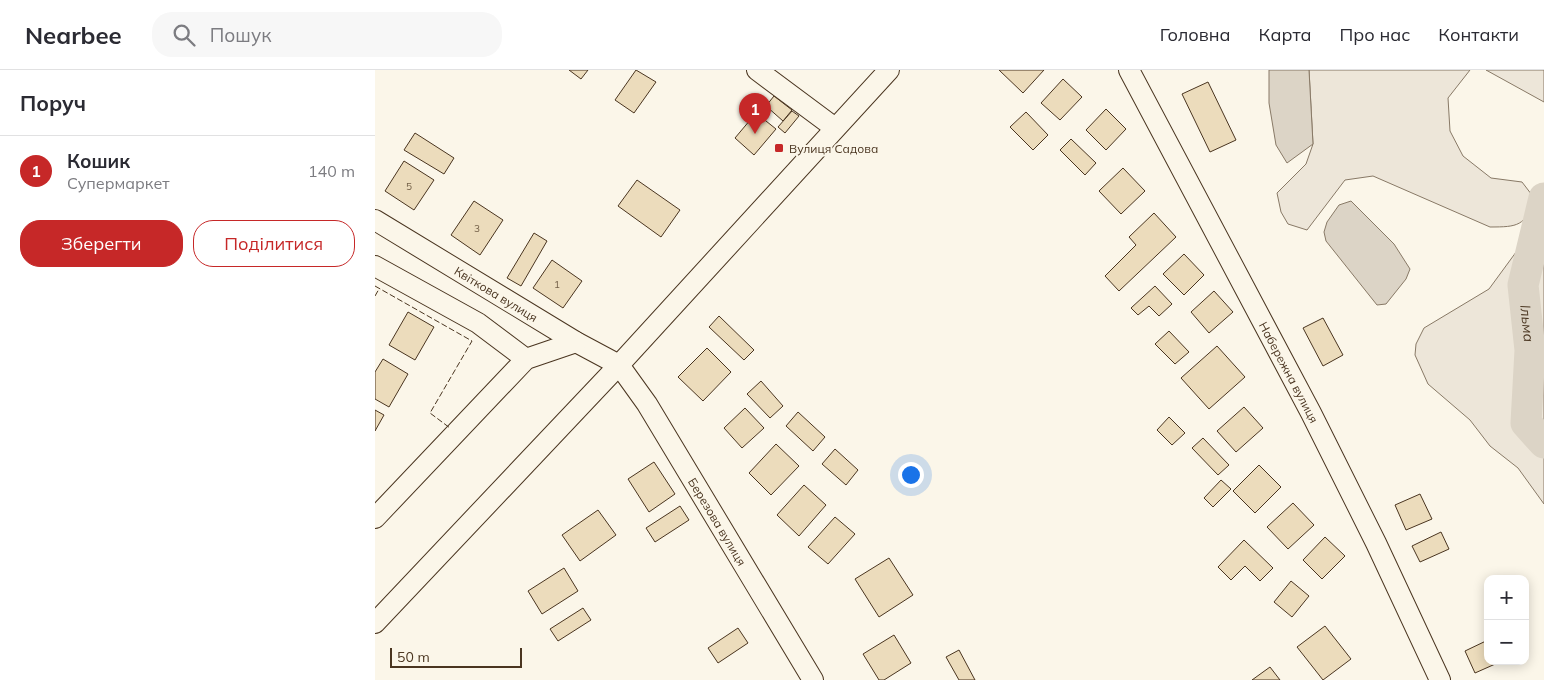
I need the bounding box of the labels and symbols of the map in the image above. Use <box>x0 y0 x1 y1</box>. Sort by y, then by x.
pin: 1 <box>739 93 771 134</box>
place label: Вулиця Садова <box>789 141 878 156</box>
marker: Вулиця Садова <box>773 142 785 154</box>
house number: 5 <box>406 180 412 193</box>
house number: 3 <box>474 222 480 235</box>
street label: Квіткова вулиця <box>452 263 541 325</box>
house number: 1 <box>554 278 560 291</box>
water label: Ільма <box>1516 304 1538 343</box>
street label: Набережна вулиця <box>1256 319 1322 425</box>
your location <box>898 462 924 488</box>
street label: Березова вулиця <box>685 475 750 568</box>
scale bar <box>390 645 523 668</box>

